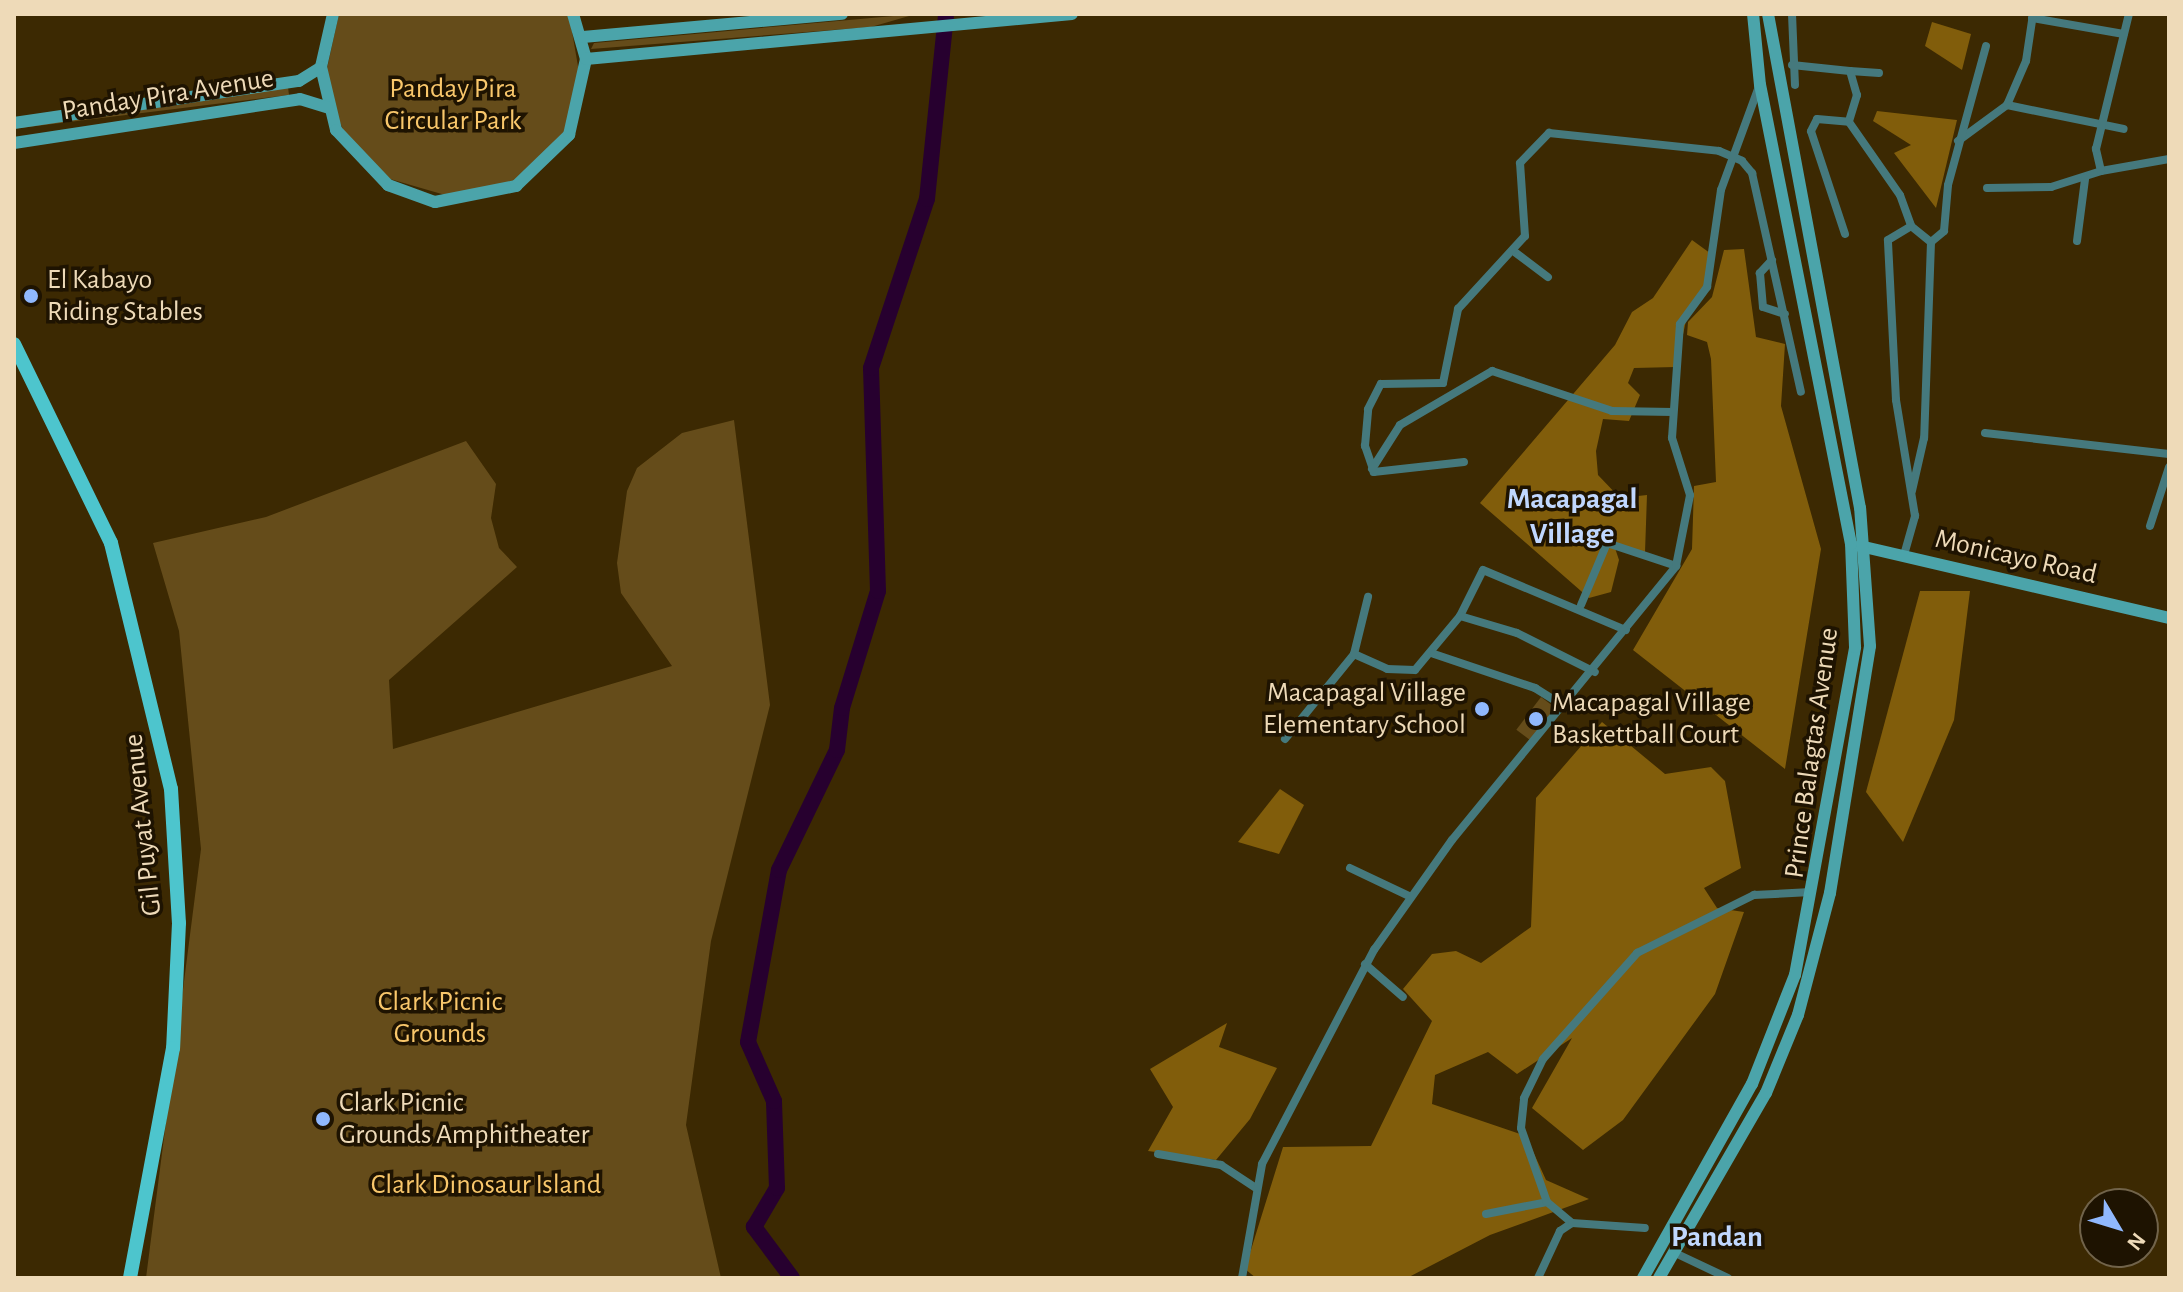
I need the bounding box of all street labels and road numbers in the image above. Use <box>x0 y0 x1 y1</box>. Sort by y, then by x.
street label: Panday Pira Avenue <box>60 62 276 128</box>
street label: Monicayo Road <box>1932 522 2100 592</box>
street label: Prince Balagtas Avenue <box>1778 626 1846 880</box>
street label: Gil Puyat Avenue <box>117 732 169 918</box>

